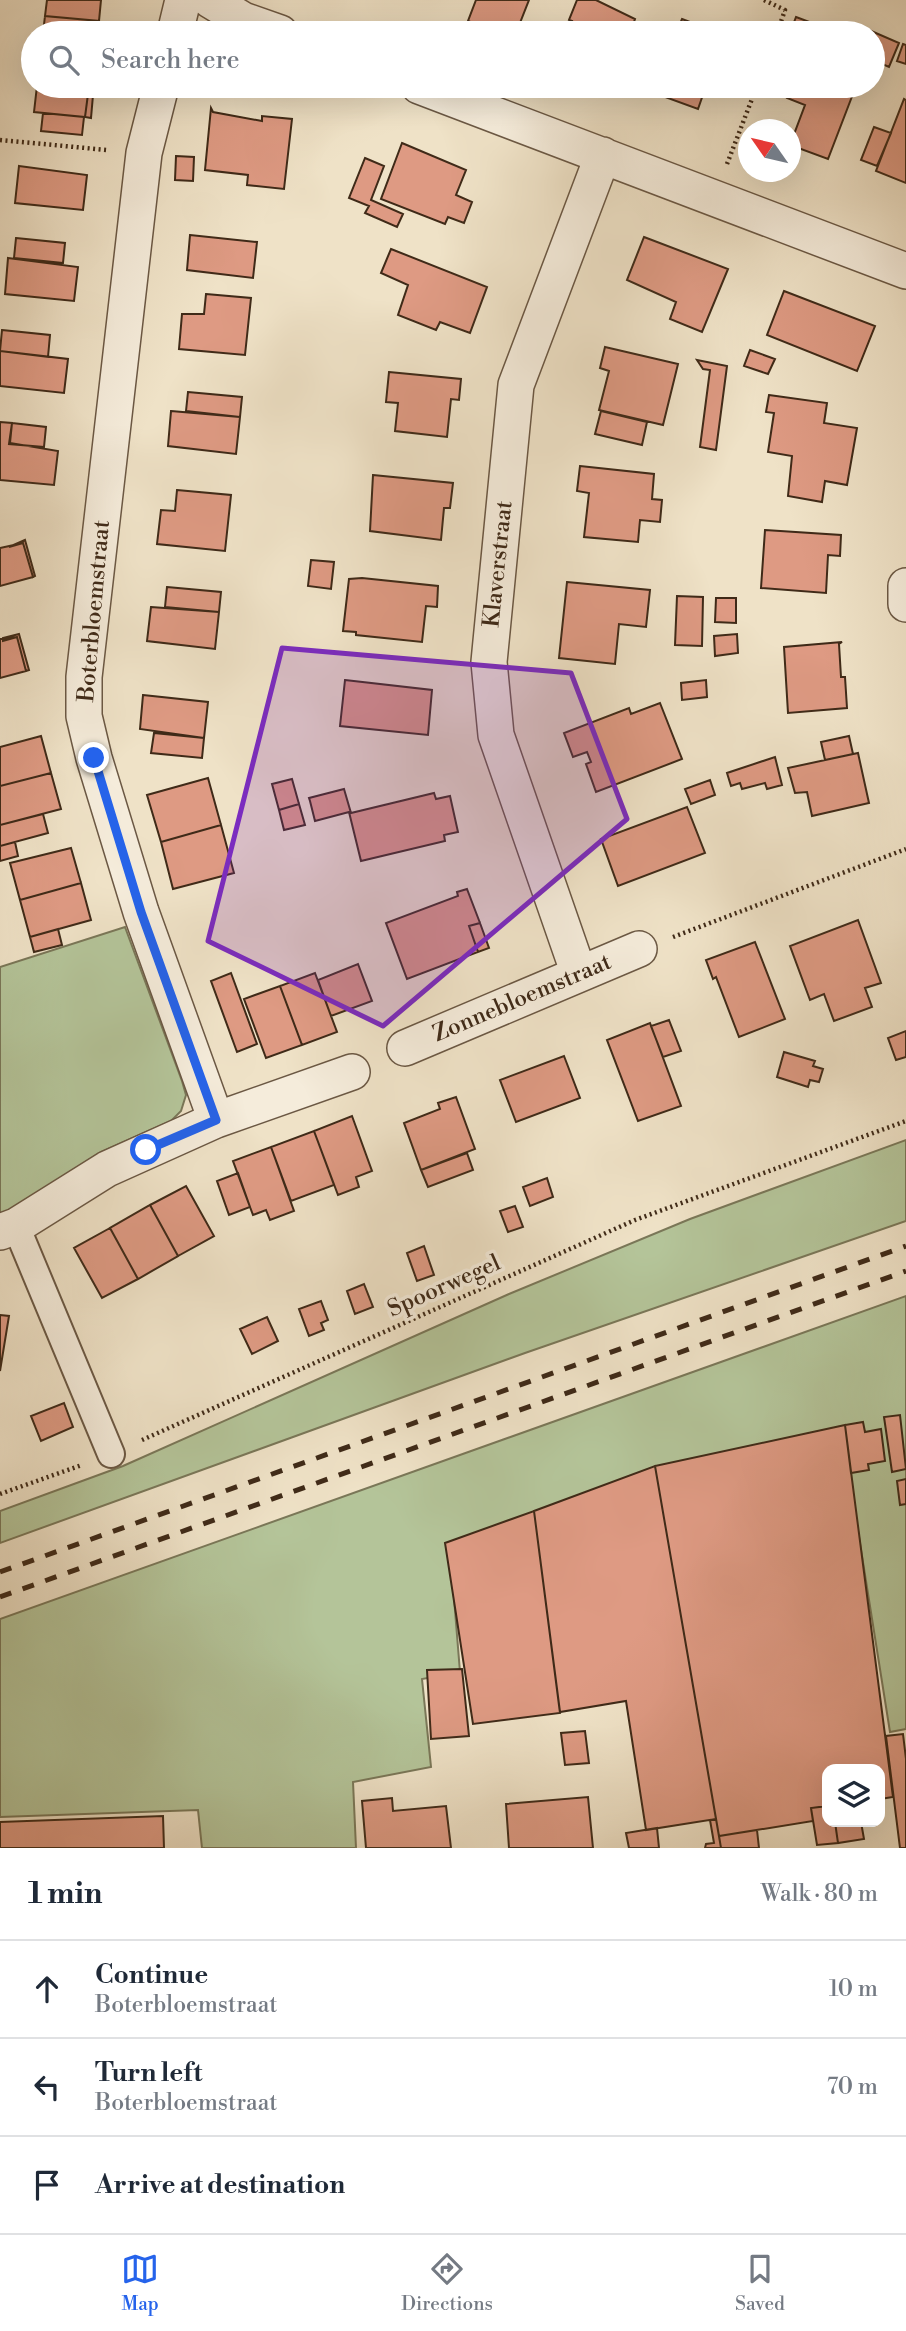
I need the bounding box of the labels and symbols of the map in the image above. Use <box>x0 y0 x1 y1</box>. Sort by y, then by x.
north arrow <box>738 119 801 182</box>
street label: Klaverstraat <box>477 499 519 629</box>
street label: Boterbloemstraat <box>72 519 116 704</box>
route end <box>78 742 109 773</box>
street label: Zonnebloemstraat <box>429 948 615 1048</box>
route start <box>130 1134 161 1165</box>
street label: Spoorwegel <box>383 1249 505 1323</box>

